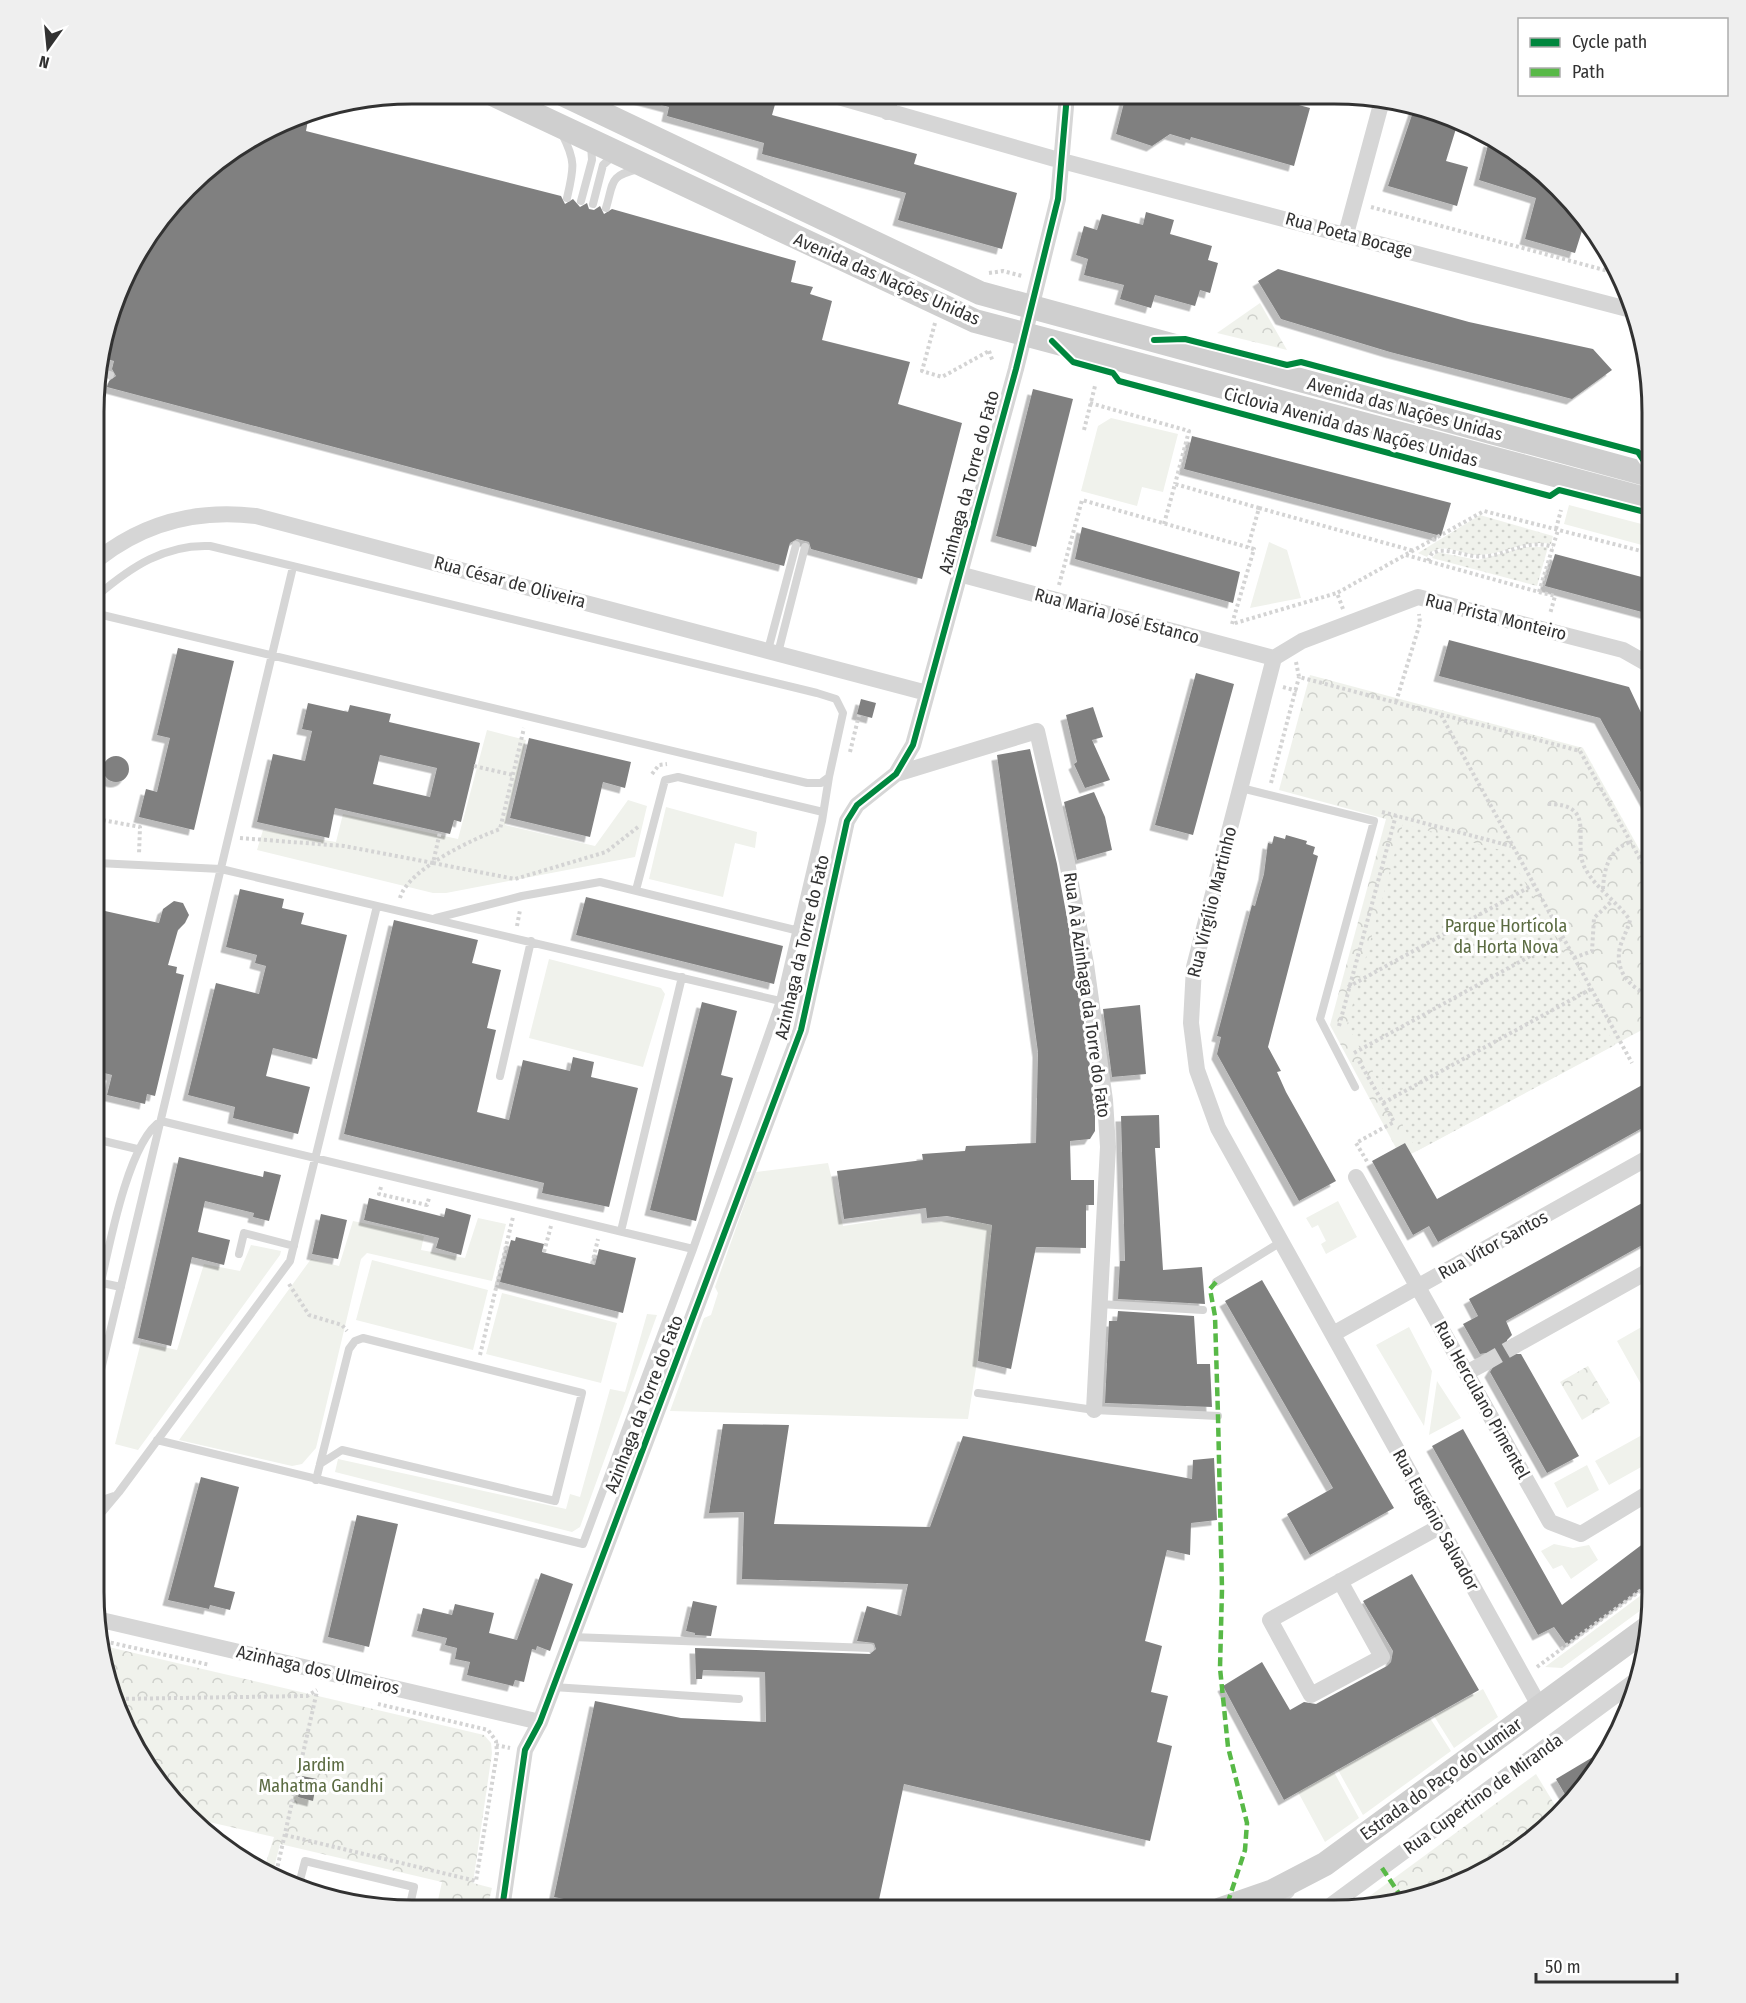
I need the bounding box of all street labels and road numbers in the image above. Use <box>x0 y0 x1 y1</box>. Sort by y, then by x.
street label: Rua Poeta Bocage <box>1283 207 1415 263</box>
street label: Avenida das Nações Unidas <box>791 228 984 330</box>
street label: Avenida das Nações Unidas <box>1305 372 1505 446</box>
street label: Ciclovia Avenida das Nações Unidas <box>1221 382 1481 472</box>
street label: Azinhaga da Torre do Fato <box>934 388 1004 576</box>
street label: Rua César de Oliveira <box>432 551 588 613</box>
street label: Rua Maria José Estanco <box>1032 583 1202 649</box>
street label: Rua Prista Monteiro <box>1423 589 1569 645</box>
street label: Rua Virgílio Martinho <box>1183 824 1241 980</box>
street label: Azinhaga da Torre do Fato <box>770 853 834 1041</box>
street label: Rua A à Azinhaga da Torre do Fato <box>1059 871 1115 1119</box>
street label: Rua Vítor Santos <box>1434 1206 1552 1284</box>
street label: Azinhaga da Torre do Fato <box>600 1312 688 1496</box>
street label: Rua Herculano Pimentel <box>1429 1317 1535 1483</box>
street label: Rua Eugénio Salvador <box>1388 1445 1484 1595</box>
street label: Azinhaga dos Ulmeiros <box>234 1641 402 1700</box>
street label: Estrada do Paço do Lumiar <box>1356 1712 1527 1845</box>
street label: Rua Cupertino de Miranda <box>1399 1729 1567 1859</box>

